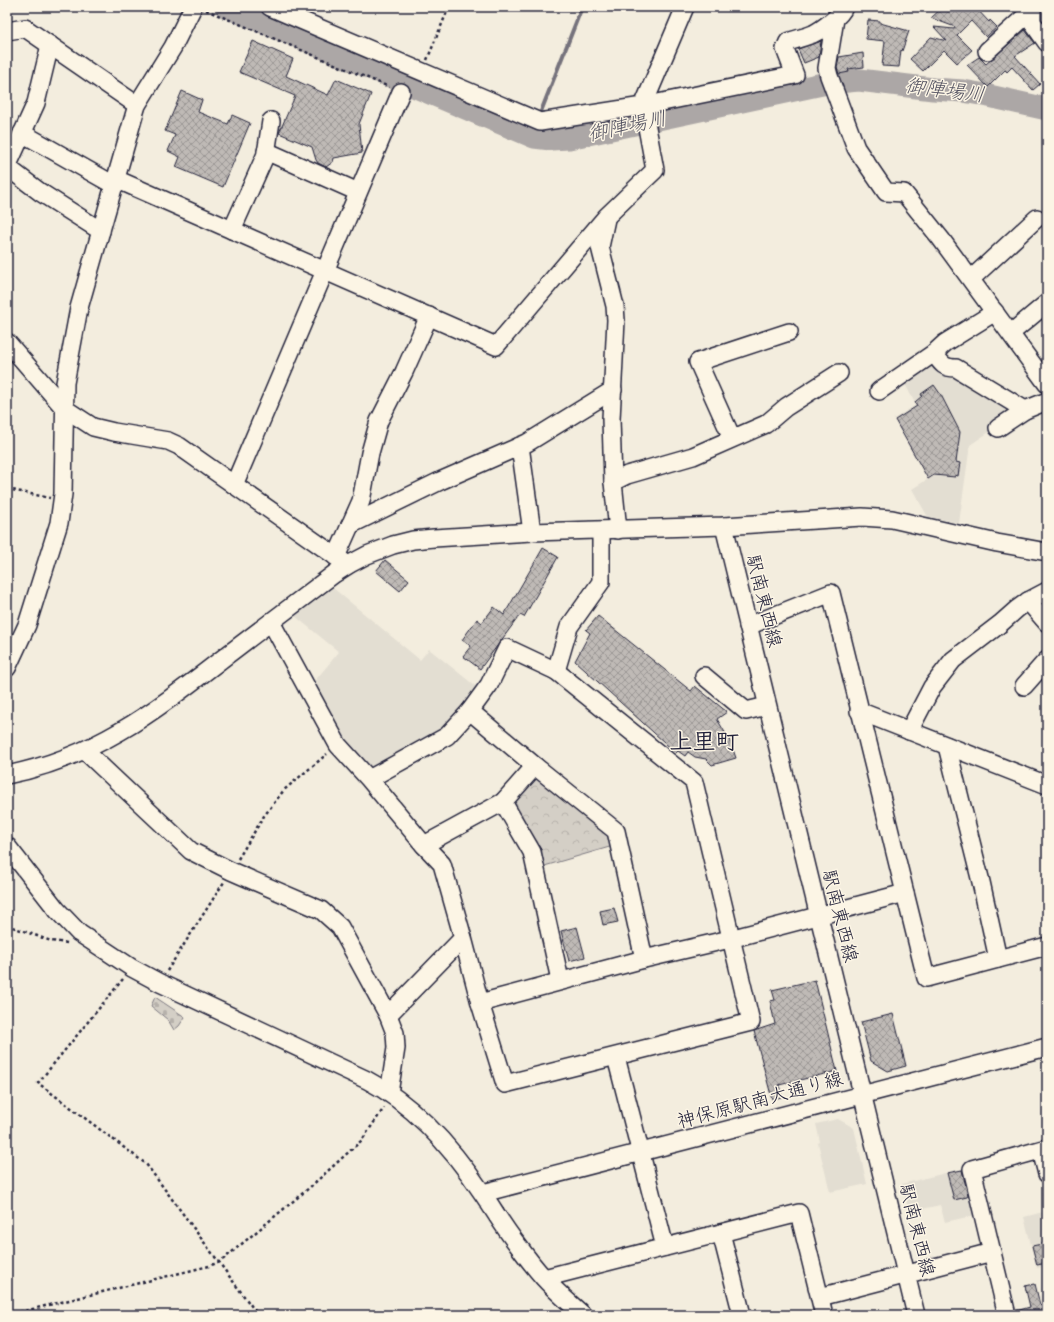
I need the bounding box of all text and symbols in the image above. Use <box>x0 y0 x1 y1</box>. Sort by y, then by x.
water label: 御陣場川 <box>904 73 986 107</box>
water label: 御陣場川 <box>585 105 669 147</box>
street label: 駅南東西線 <box>741 552 787 650</box>
district label: 上里町 <box>670 727 739 756</box>
street label: 駅南東西線 <box>817 867 863 965</box>
street label: 神保原駅南大通り線 <box>674 1066 846 1134</box>
street label: 駅南東西線 <box>894 1181 940 1279</box>

